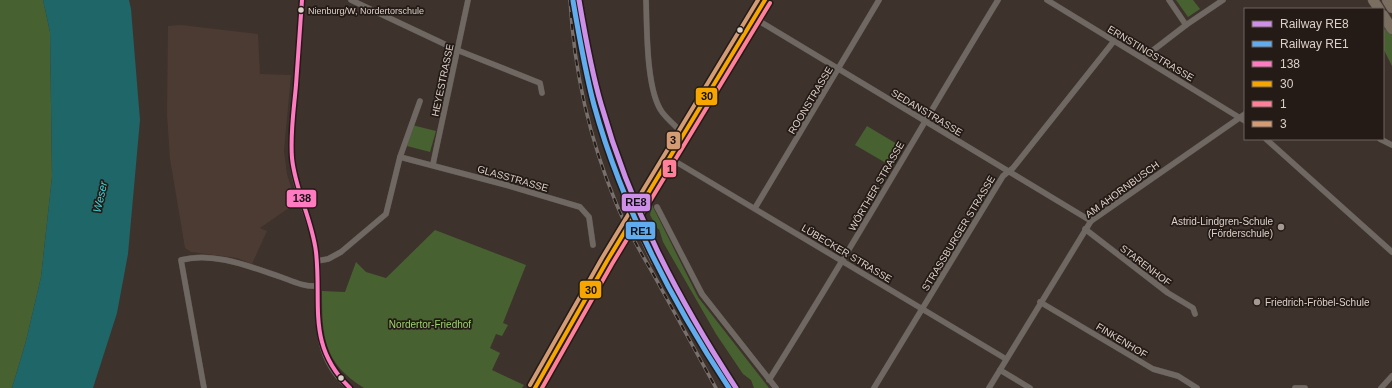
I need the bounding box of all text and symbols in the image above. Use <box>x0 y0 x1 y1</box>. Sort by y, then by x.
marker: Nienburg/W, Nordertorschule <box>296 5 306 15</box>
place label: Nienburg/W, Nordertorschule <box>308 6 424 16</box>
legend <box>1244 8 1384 140</box>
text: Railway RE8 <box>1280 17 1349 31</box>
street label: ERNSTINGSTRASSE <box>1106 23 1196 84</box>
unlabelled marker <box>735 25 745 35</box>
text: Railway RE1 <box>1280 37 1349 51</box>
street label: HEYESTRASSE <box>429 42 456 117</box>
text: 138 <box>1280 57 1300 71</box>
street label: ROONSTRASSE <box>786 64 835 136</box>
text: 30 <box>1280 77 1294 91</box>
line badge: 30 <box>695 87 718 106</box>
street label: SEDANSTRASSE <box>889 87 965 138</box>
text: 30 <box>701 90 713 102</box>
text: 1 <box>1280 97 1287 111</box>
text: 3 <box>1280 117 1287 131</box>
line badge: 3 <box>666 131 681 150</box>
text: 3 <box>670 134 676 146</box>
street label: WÖRTHER STRASSE <box>846 140 907 233</box>
line badge: 1 <box>662 159 677 178</box>
street label: AM AHORNBUSCH <box>1083 159 1161 220</box>
street label: GLASSTRASSE <box>476 163 550 194</box>
text: 1 <box>667 163 673 175</box>
street label: STRASSBURGER STRASSE <box>920 173 997 293</box>
water label: Weser <box>91 179 110 214</box>
line badge: 138 <box>286 189 317 208</box>
text: 138 <box>293 192 311 204</box>
line badge: RE8 <box>621 193 651 212</box>
text: RE8 <box>625 196 647 208</box>
place label: Astrid-Lindgren-Schule (Förderschule) <box>1171 216 1273 239</box>
line badge: RE1 <box>625 221 656 240</box>
street label: LÜBECKER STRASSE <box>800 222 894 285</box>
marker: Astrid-Lindgren-Schule (Förderschule) <box>1276 222 1286 232</box>
text: RE1 <box>630 225 652 237</box>
street label: STARENHOF <box>1118 243 1173 288</box>
line badge: 30 <box>579 280 602 299</box>
text: 30 <box>585 284 597 296</box>
marker: Friedrich-Fröbel-Schule <box>1252 297 1262 307</box>
place label: Friedrich-Fröbel-Schule <box>1265 297 1370 308</box>
park label: Nordertor-Friedhof <box>389 319 471 330</box>
street label: FINKENHOF <box>1094 321 1149 360</box>
unlabelled marker <box>336 373 346 383</box>

